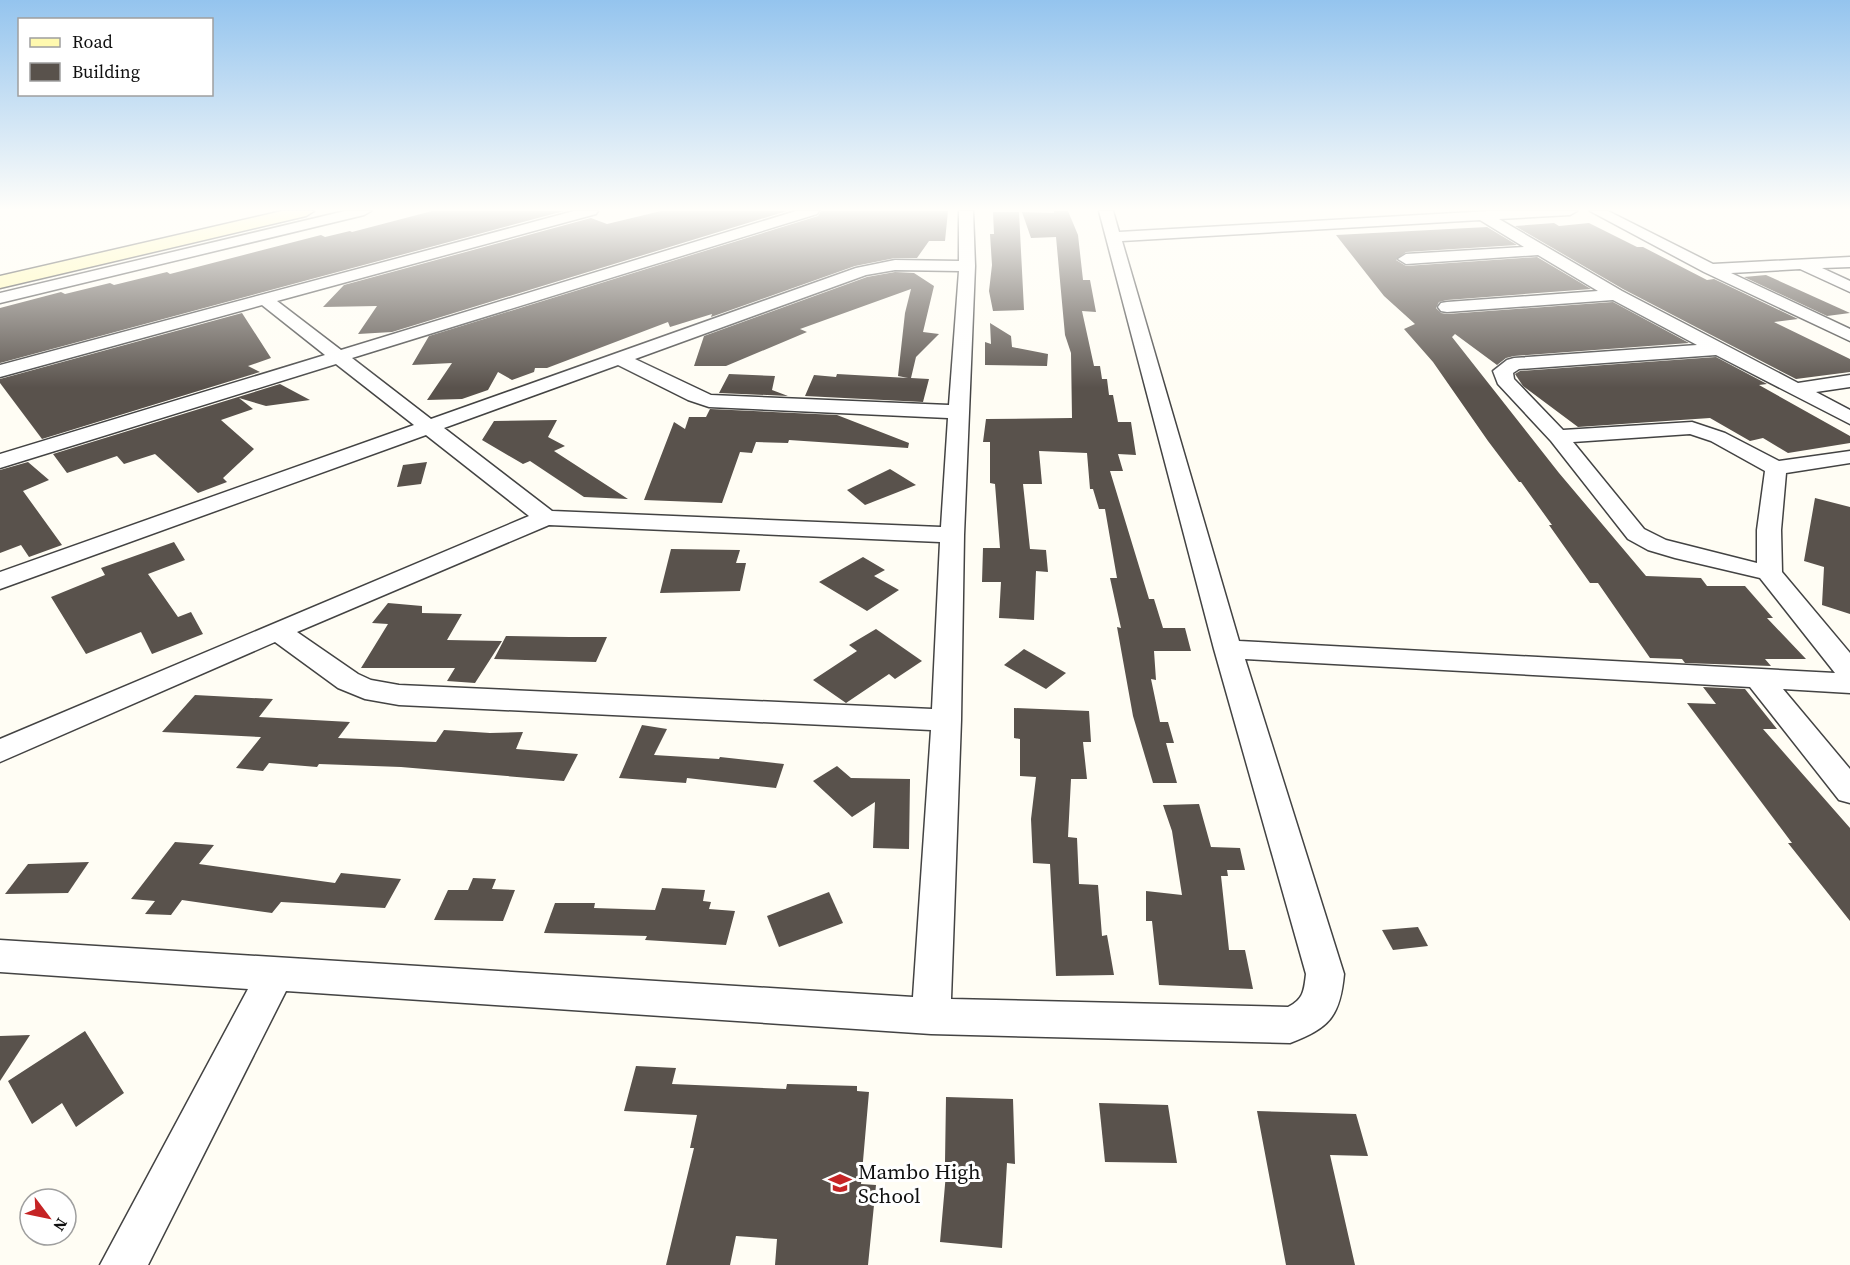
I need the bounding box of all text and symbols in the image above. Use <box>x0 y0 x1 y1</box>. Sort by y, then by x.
legend <box>18 18 213 96</box>
text: Road <box>72 29 113 54</box>
text: Building <box>72 59 140 84</box>
place label: Mambo High School <box>858 1157 981 1210</box>
school or university icon: Mambo High School <box>827 1170 853 1196</box>
north arrow <box>18 1187 78 1247</box>
text: N <box>48 1214 73 1236</box>

